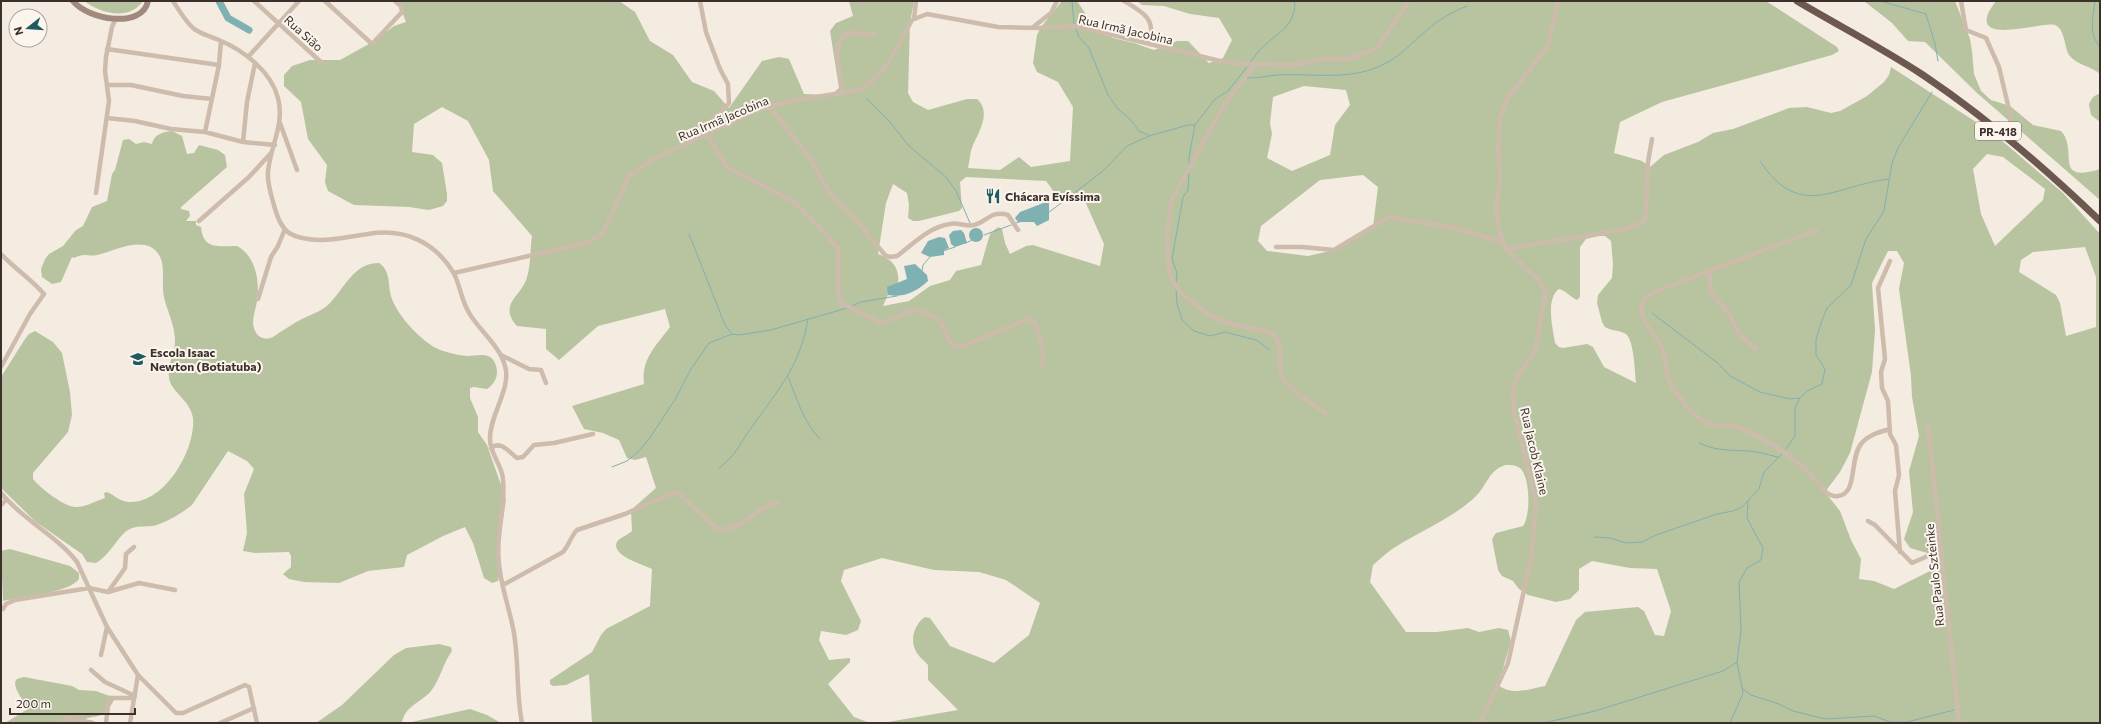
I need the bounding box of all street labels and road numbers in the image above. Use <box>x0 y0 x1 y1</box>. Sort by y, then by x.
street label: Rua Irmã Jacobina <box>1077 11 1175 48</box>
street label: Rua Sião <box>282 12 326 54</box>
street label: Rua Irmã Jacobina <box>676 93 771 144</box>
road number: PR-418 <box>1975 122 2021 140</box>
street label: Rua Jacob Klaine <box>1517 406 1552 496</box>
street label: Rua Paulo Szteinke <box>1922 523 1946 627</box>

